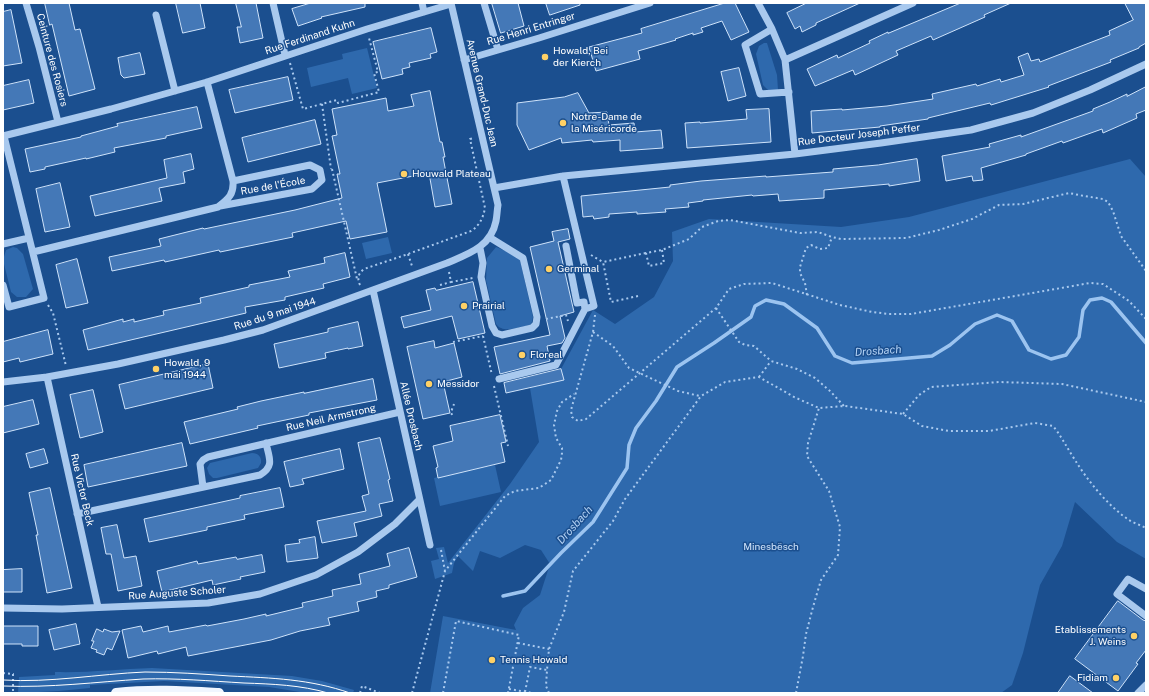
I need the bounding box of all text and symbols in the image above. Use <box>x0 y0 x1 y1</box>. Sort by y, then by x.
street label: Rue Henri Entringer <box>485 10 577 48</box>
street label: Ceinture des Rosiers <box>34 12 70 108</box>
street label: Rue Ferdinand Kuhn <box>264 17 356 57</box>
street label: Avenue Grand-Duc Jean <box>464 38 500 148</box>
place label: Howald, Bei der Kierch <box>553 45 608 68</box>
marker: Howald, Bei der Kierch <box>540 52 550 62</box>
place label: Notre-Dame de la Miséricorde <box>571 111 642 134</box>
marker: Notre-Dame de la Miséricorde <box>558 118 568 128</box>
street label: Rue Docteur Joseph Peffer <box>797 122 921 148</box>
place label: Houwald Plateau <box>412 168 491 180</box>
marker: Houwald Plateau <box>399 169 409 179</box>
street label: Rue de l'École <box>240 174 306 198</box>
place label: Germinal <box>557 263 599 275</box>
marker: Germinal <box>544 264 554 274</box>
street label: Rue du 9 mai 1944 <box>233 295 317 333</box>
place label: Prairial <box>472 300 505 312</box>
marker: Prairial <box>459 301 469 311</box>
water label: Drosbach <box>854 343 902 359</box>
place label: Floreal <box>530 349 562 361</box>
marker: Floreal <box>517 350 527 360</box>
place label: Howald, 9 mai 1944 <box>164 357 210 380</box>
marker: Howald, 9 mai 1944 <box>151 364 161 374</box>
place label: Messidor <box>437 378 480 390</box>
marker: Messidor <box>424 379 434 389</box>
street label: Allée Drosbach <box>397 380 425 452</box>
street label: Rue Neil Armstrong <box>285 402 377 434</box>
street label: Rue Victor Beck <box>68 453 96 527</box>
water label: Drosbach <box>554 503 596 547</box>
park label: Minesbësch <box>743 541 799 553</box>
street label: Rue Auguste Scholer <box>128 584 226 602</box>
place label: Etablissements J. Weins <box>1055 624 1126 648</box>
marker: Etablissements J. Weins <box>1129 631 1139 641</box>
place label: Tennis Howald <box>500 654 568 666</box>
marker: Tennis Howald <box>487 655 497 665</box>
place label: Fidiam <box>1077 672 1108 684</box>
marker: Fidiam <box>1111 673 1121 683</box>

